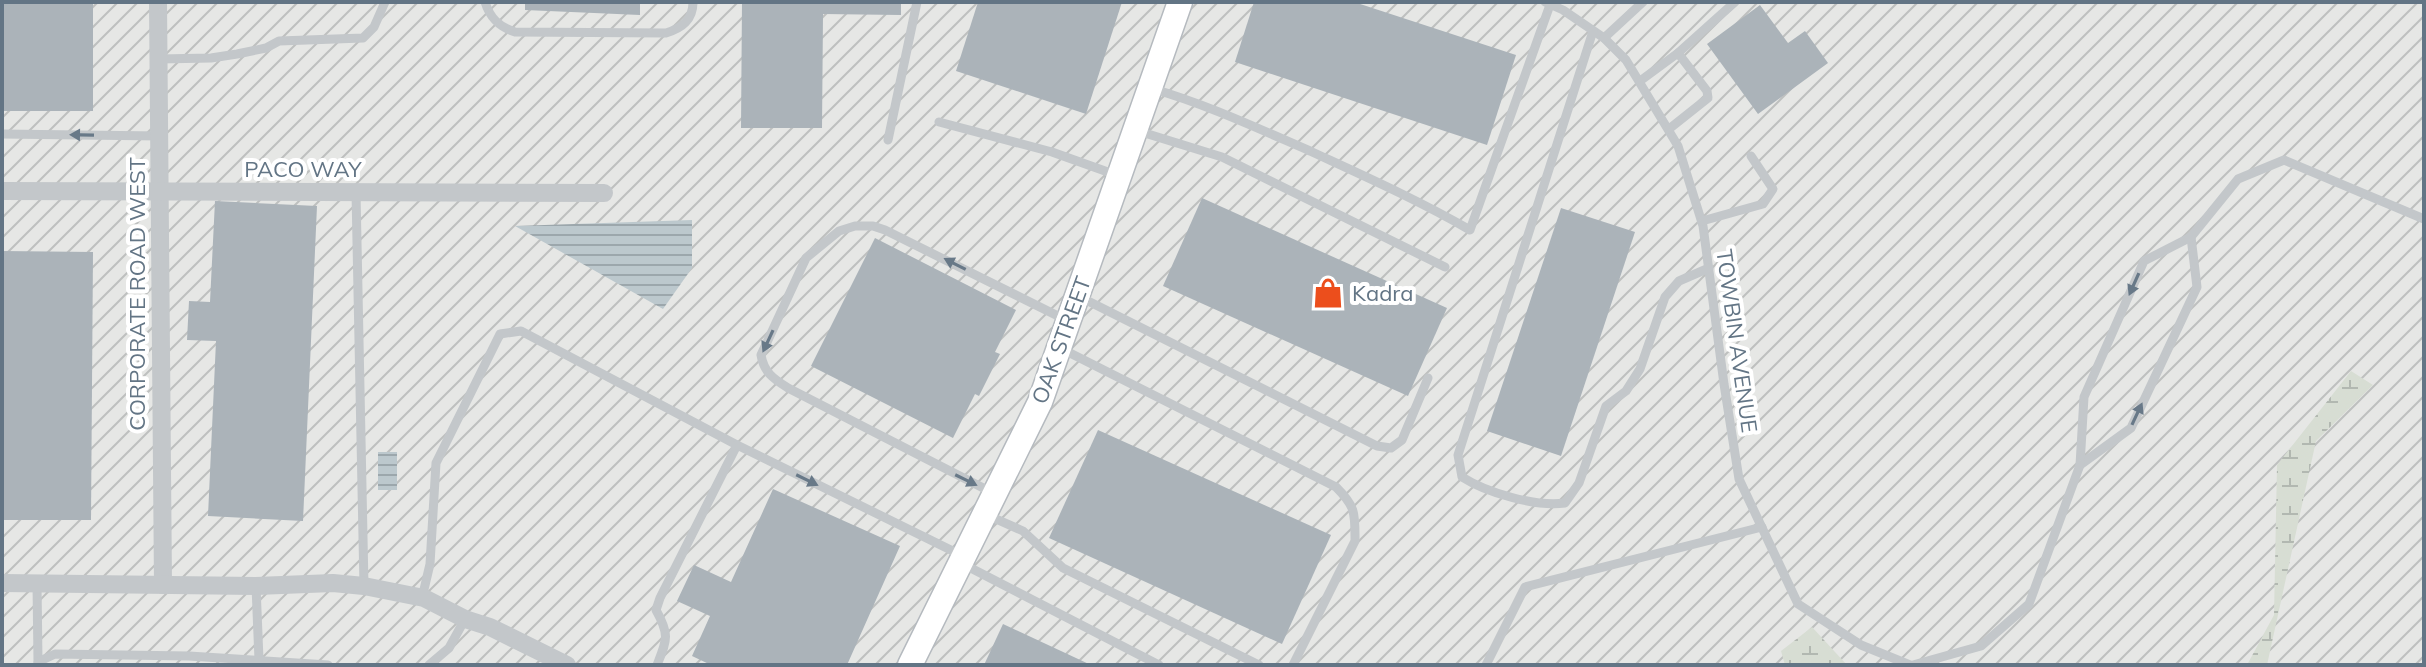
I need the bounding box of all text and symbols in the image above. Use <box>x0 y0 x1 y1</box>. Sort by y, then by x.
one-way arrow <box>69 129 94 141</box>
street label: PACO WAY <box>244 155 362 183</box>
street label: CORPORATE ROAD WEST <box>123 157 151 431</box>
street label: TOWBIN AVENUE <box>1710 247 1764 435</box>
one-way arrow <box>944 258 967 271</box>
street label: OAK STREET <box>1025 273 1097 407</box>
one-way arrow <box>2127 273 2140 296</box>
shop icon: Kadra <box>1311 276 1345 310</box>
place label: Kadra <box>1352 279 1413 307</box>
one-way arrow <box>761 329 775 353</box>
one-way arrow <box>2130 402 2144 426</box>
one-way arrow <box>796 473 819 486</box>
one-way arrow <box>954 473 977 487</box>

